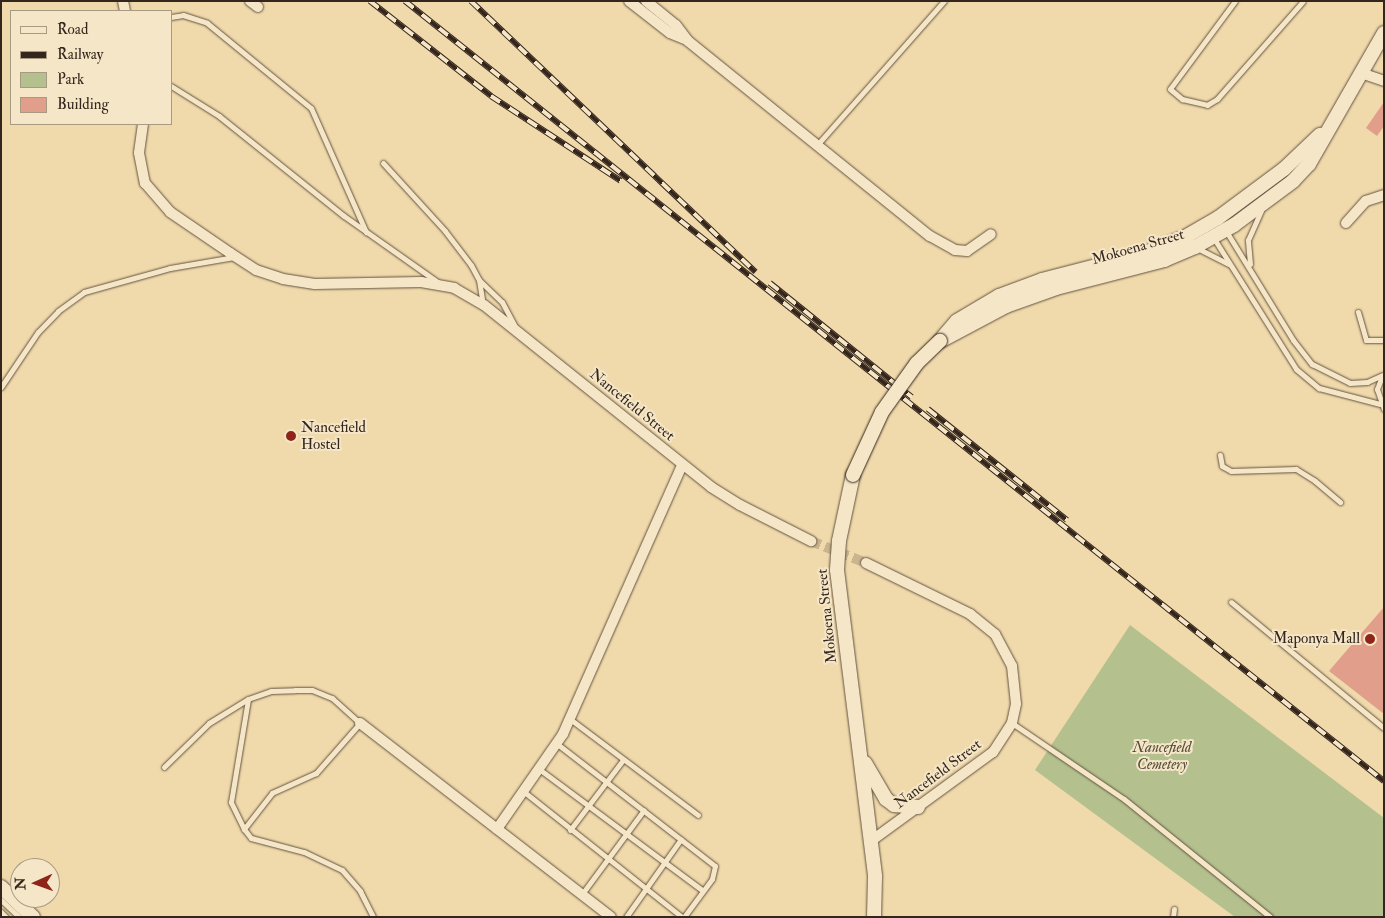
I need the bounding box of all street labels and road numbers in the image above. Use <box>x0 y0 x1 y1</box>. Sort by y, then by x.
street label: Mokoena Street <box>1090 225 1186 269</box>
street label: Nancefield Street <box>586 365 678 445</box>
street label: Mokoena Street <box>813 568 841 664</box>
street label: Nancefield Street <box>891 735 985 813</box>

